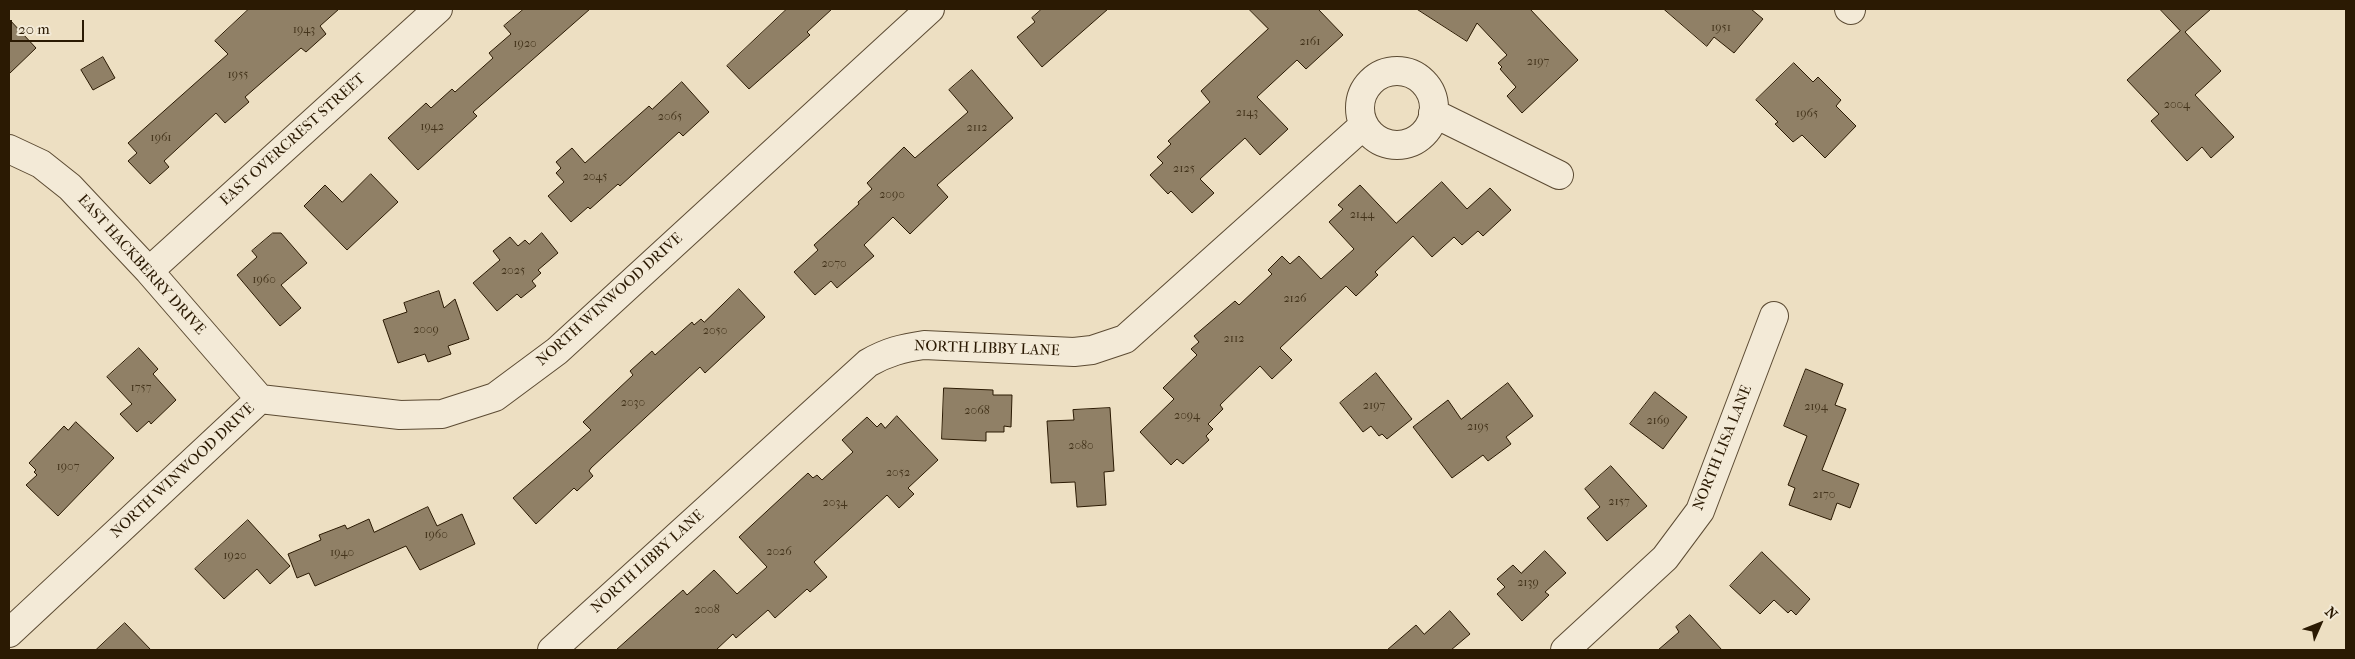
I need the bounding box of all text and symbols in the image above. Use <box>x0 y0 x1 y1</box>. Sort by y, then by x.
scale bar <box>12 10 86 42</box>
text: 20 m <box>18 20 50 38</box>
house number: 1951 <box>1711 21 1731 35</box>
house number: 1943 <box>293 23 315 37</box>
house number: 2161 <box>1299 35 1321 49</box>
house number: 1920 <box>513 37 537 51</box>
house number: 2197 <box>1527 55 1549 69</box>
house number: 1955 <box>228 68 248 82</box>
street label: EAST OVERCREST STREET <box>217 70 369 210</box>
house number: 2004 <box>2164 98 2190 112</box>
house number: 2143 <box>1236 106 1258 120</box>
house number: 1965 <box>1796 107 1818 121</box>
house number: 2065 <box>658 110 682 124</box>
house number: 1942 <box>420 120 444 134</box>
house number: 2112 <box>967 121 987 135</box>
house number: 1961 <box>150 131 172 145</box>
house number: 2125 <box>1173 162 1195 176</box>
house number: 2045 <box>583 170 607 184</box>
house number: 2090 <box>879 188 905 202</box>
street label: EAST HACKBERRY DRIVE <box>73 191 209 339</box>
house number: 2144 <box>1350 208 1374 222</box>
street label: NORTH WINWOOD DRIVE <box>533 230 687 370</box>
house number: 2070 <box>821 257 847 271</box>
house number: 2025 <box>501 264 525 278</box>
house number: 1960 <box>252 273 276 287</box>
house number: 2126 <box>1283 292 1307 306</box>
house number: 2009 <box>413 323 439 337</box>
house number: 2050 <box>703 324 727 338</box>
house number: 2112 <box>1224 332 1244 346</box>
street label: NORTH LIBBY LANE <box>914 337 1060 361</box>
house number: 1757 <box>130 381 152 395</box>
street label: NORTH LISA LANE <box>1690 383 1756 513</box>
house number: 2030 <box>621 396 645 410</box>
house number: 2197 <box>1363 399 1385 413</box>
street label: NORTH WINWOOD DRIVE <box>107 400 259 542</box>
house number: 2194 <box>1804 400 1828 414</box>
house number: 2068 <box>964 404 990 418</box>
house number: 2094 <box>1174 409 1200 423</box>
house number: 2169 <box>1646 414 1670 428</box>
house number: 2195 <box>1467 420 1489 434</box>
house number: 2080 <box>1068 439 1094 453</box>
house number: 1907 <box>57 460 79 474</box>
house number: 2052 <box>886 466 910 480</box>
house number: 2170 <box>1813 488 1835 502</box>
house number: 2157 <box>1608 495 1630 509</box>
house number: 2034 <box>823 496 847 510</box>
street label: NORTH LIBBY LANE <box>588 507 708 617</box>
house number: 1960 <box>424 528 448 542</box>
house number: 2026 <box>766 545 792 559</box>
house number: 1940 <box>330 546 354 560</box>
house number: 1920 <box>223 549 247 563</box>
house number: 2139 <box>1517 576 1539 590</box>
north arrow <box>2295 599 2345 649</box>
house number: 2008 <box>694 603 720 617</box>
text: N <box>2321 604 2341 623</box>

